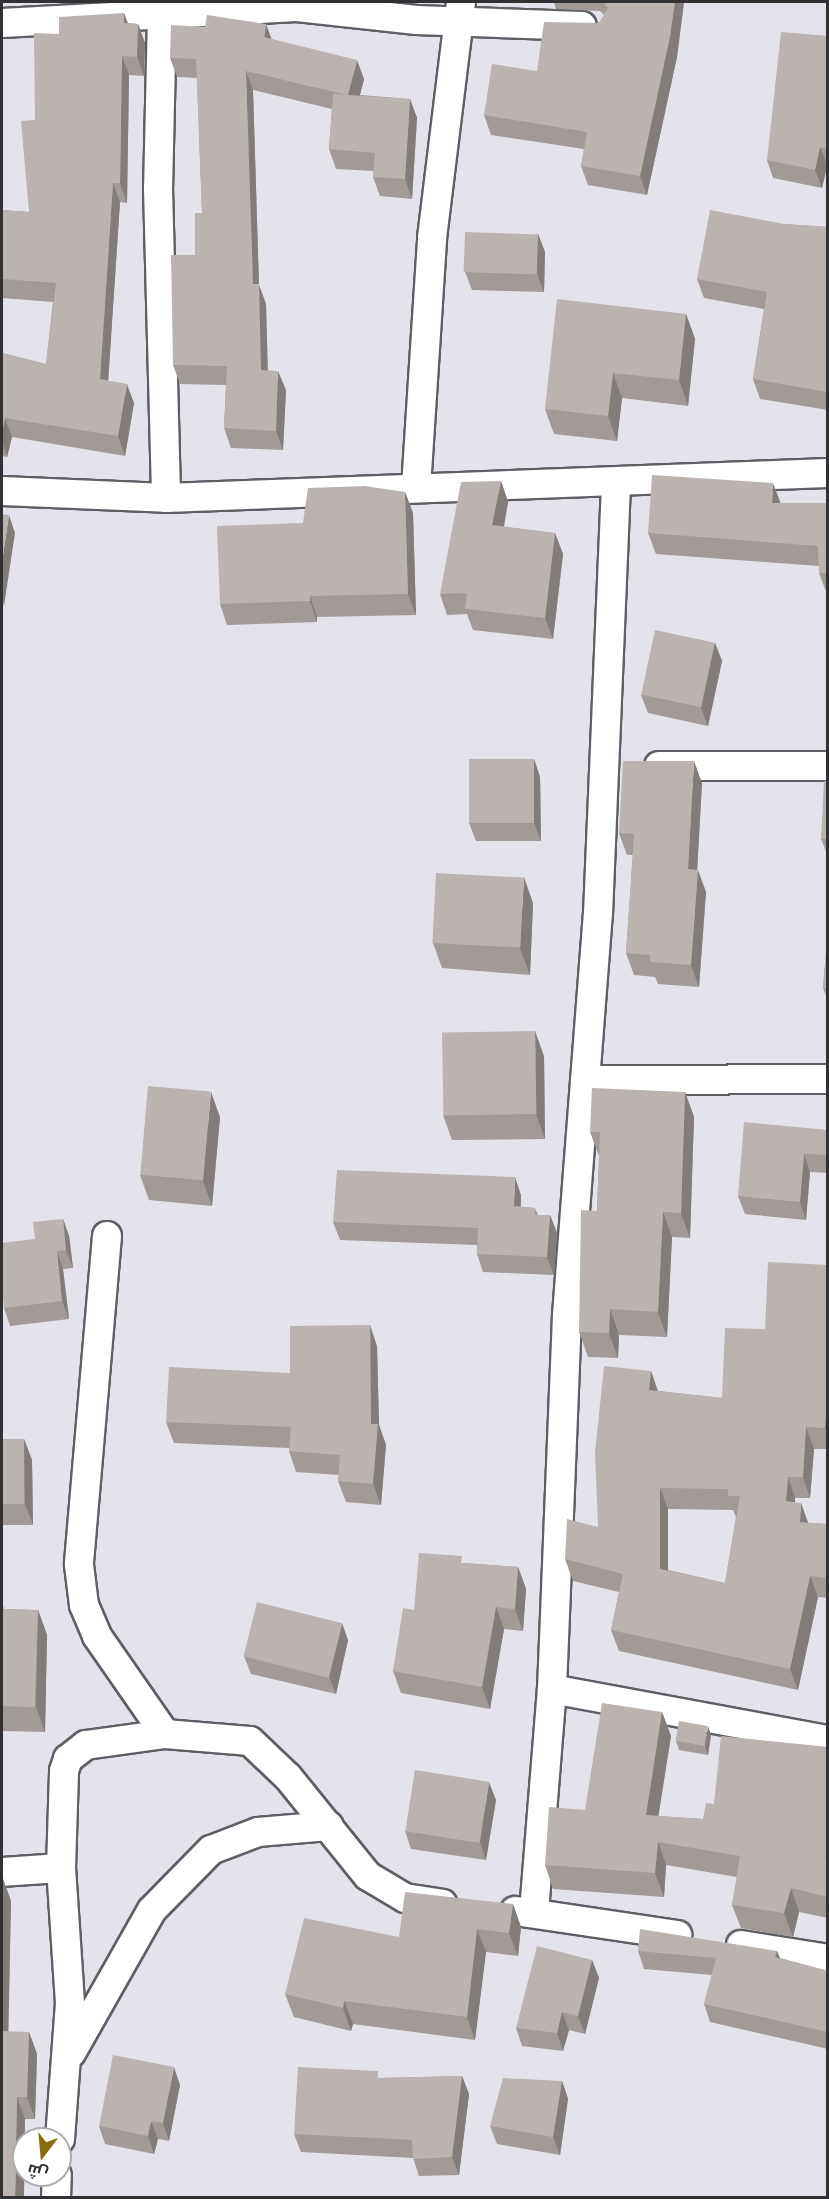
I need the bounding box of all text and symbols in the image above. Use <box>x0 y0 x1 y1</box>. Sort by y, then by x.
north arrow <box>12 2127 72 2187</box>
text: ش <box>25 2159 50 2186</box>

